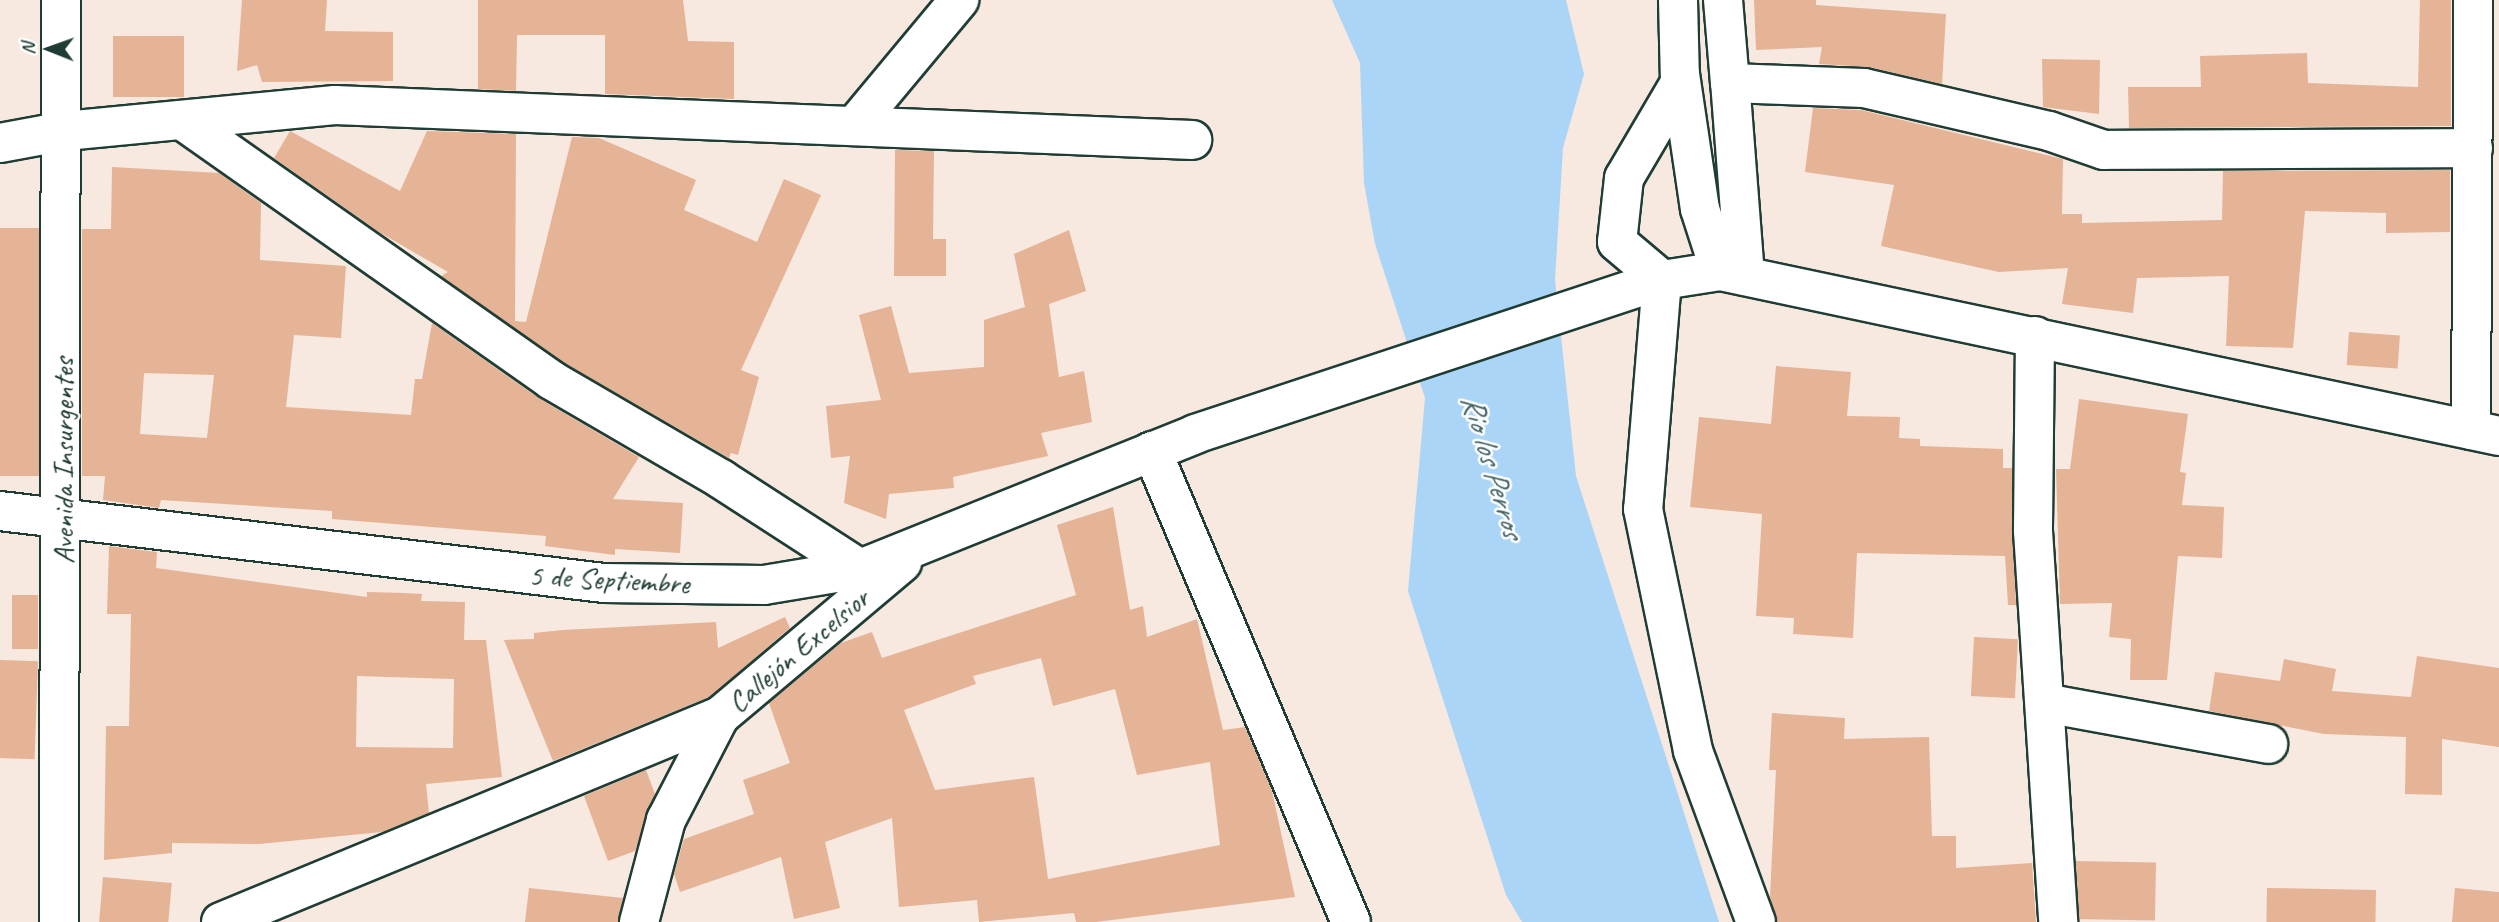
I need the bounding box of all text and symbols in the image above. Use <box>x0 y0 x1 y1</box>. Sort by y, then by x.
north arrow <box>14 14 84 84</box>
text: N <box>16 43 40 55</box>
street label: Avenida Insurgentes <box>45 358 81 564</box>
water label: Rio los Perros <box>1452 390 1532 542</box>
street label: 5 de Septiembre <box>528 557 690 601</box>
street label: Callejón Excelsior <box>720 580 876 720</box>

